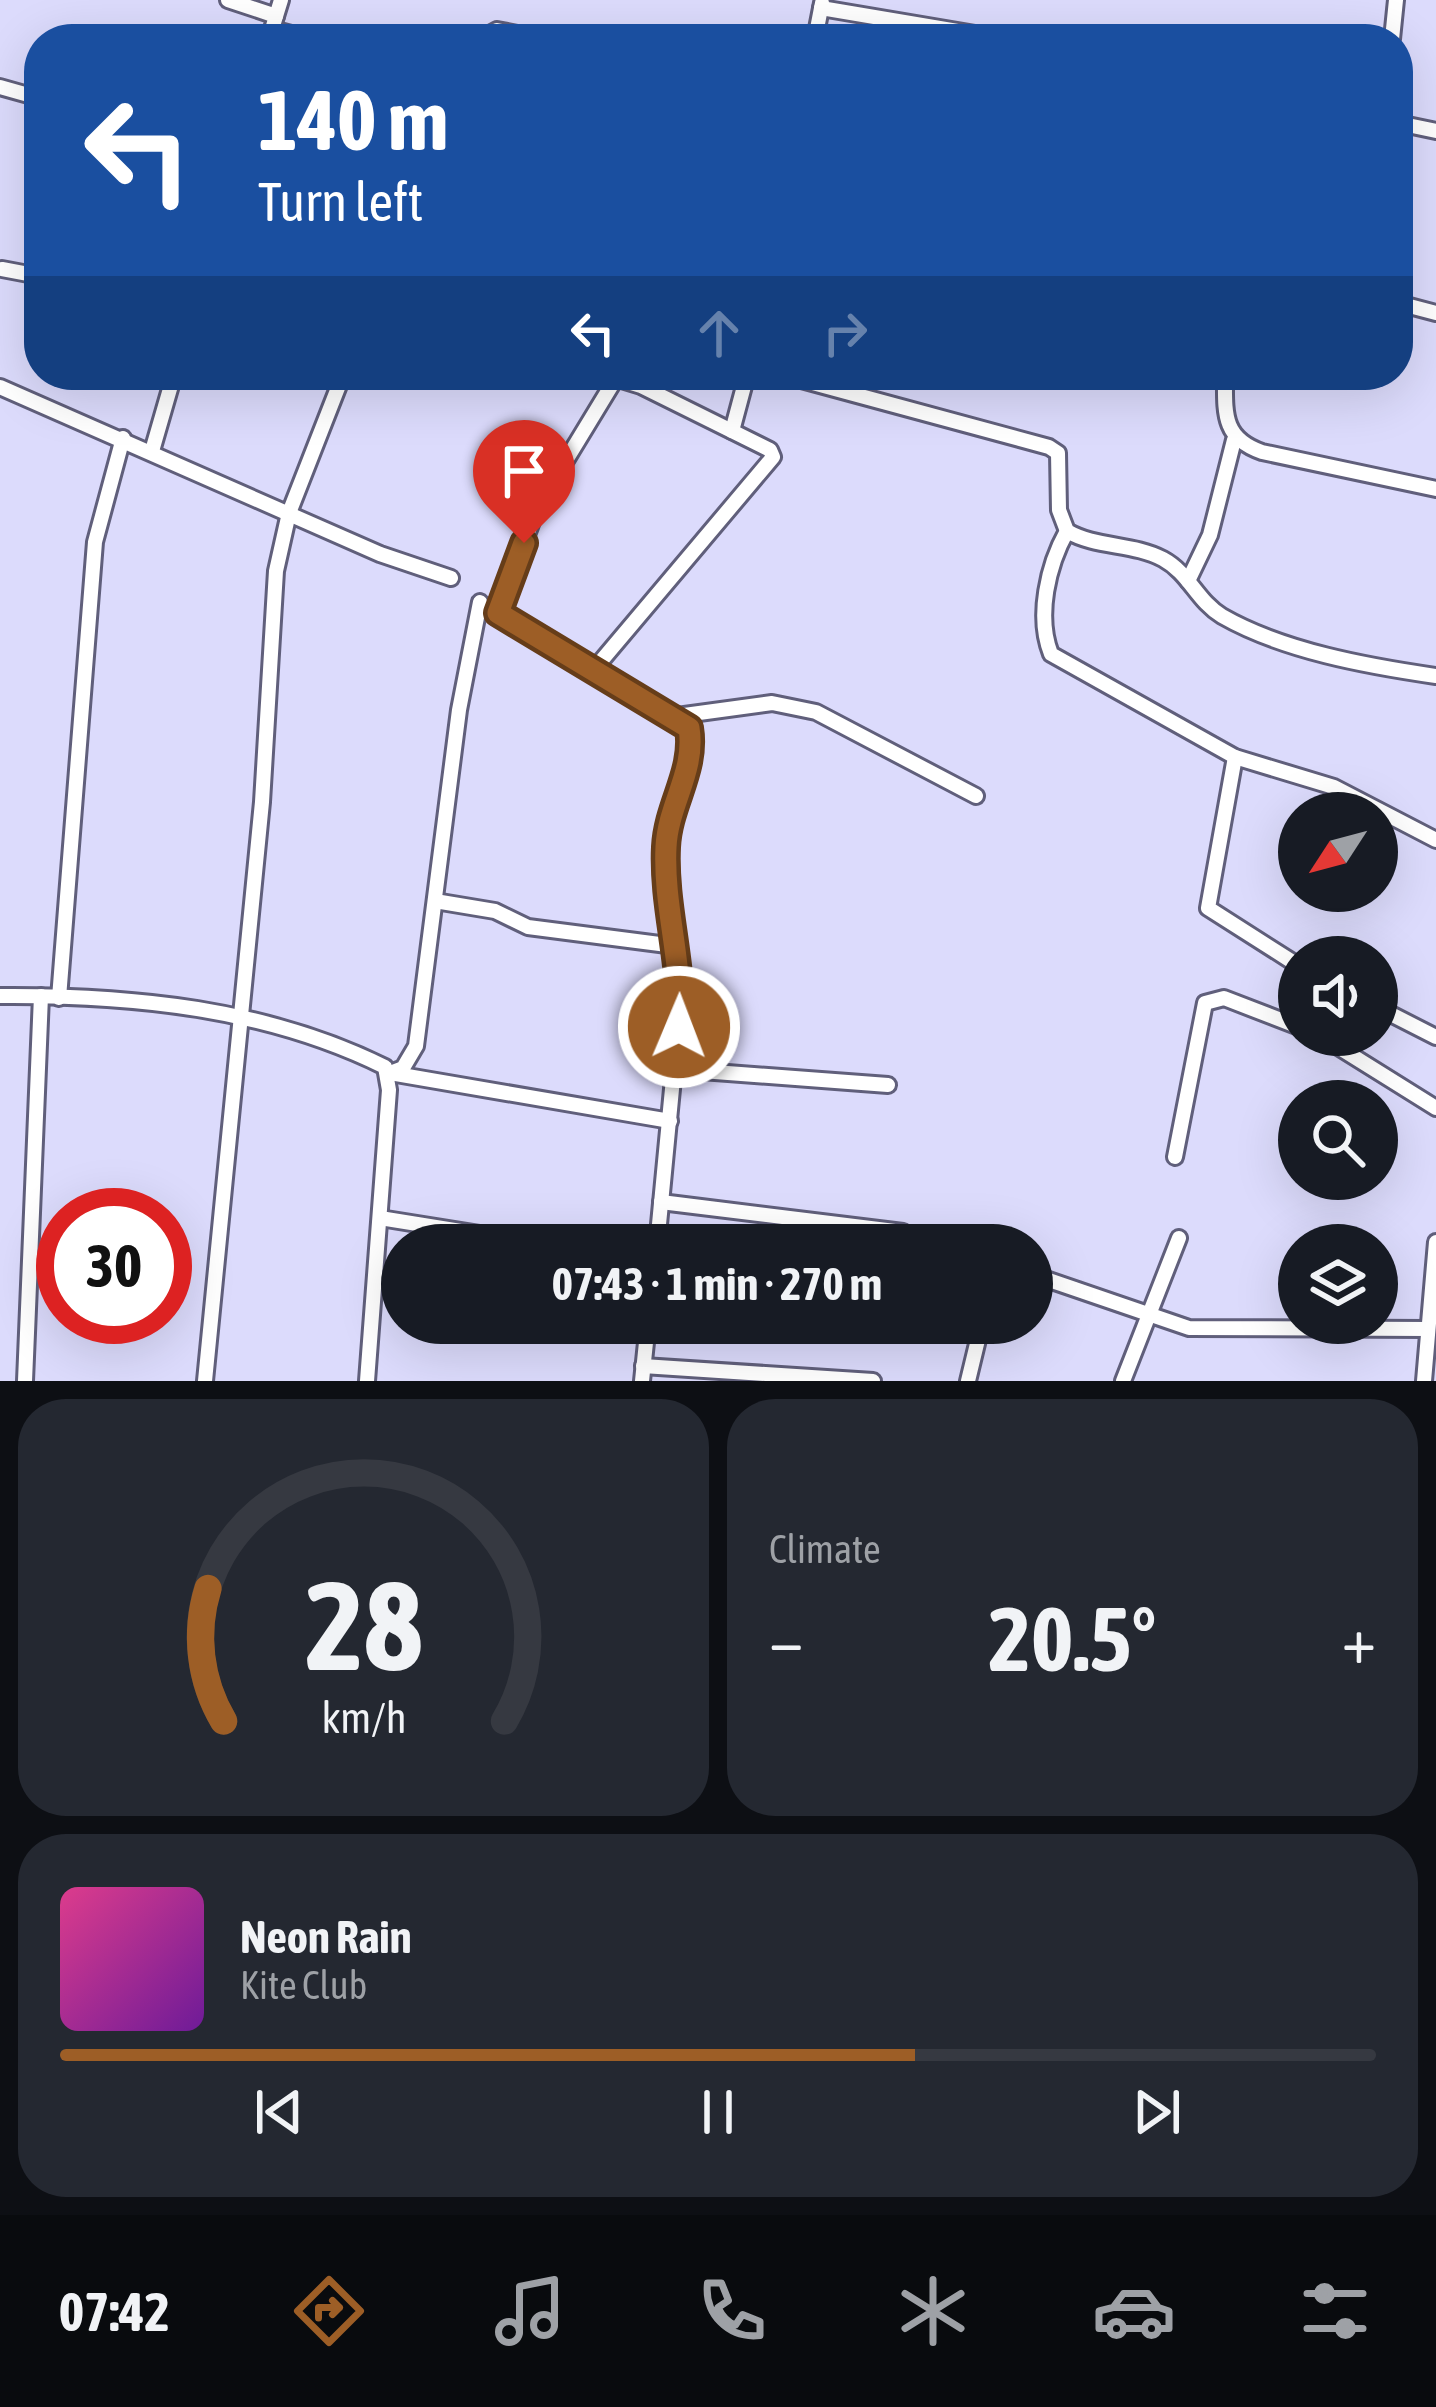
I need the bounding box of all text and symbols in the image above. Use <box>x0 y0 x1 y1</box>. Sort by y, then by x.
icon: left <box>60 72 216 228</box>
text: 140 m <box>258 72 448 168</box>
text: Turn left <box>258 171 423 232</box>
icon: left <box>560 300 626 366</box>
icon: ahead <box>686 300 752 366</box>
icon: right <box>812 300 878 366</box>
pin <box>473 420 575 543</box>
icon: arrive <box>491 438 557 504</box>
north arrow <box>1278 792 1398 912</box>
map controls <box>1278 792 1398 1344</box>
button: sound <box>1278 936 1398 1056</box>
position arrow <box>616 964 742 1090</box>
button: search <box>1278 1080 1398 1200</box>
speed limit sign: 30 <box>36 1188 192 1344</box>
button: layers <box>1278 1224 1398 1344</box>
text: 07:43 · 1 min · 270 m <box>552 1258 882 1310</box>
text: Climate <box>769 1527 881 1571</box>
text: 28 <box>305 1553 422 1696</box>
text: 20.5° <box>989 1587 1156 1690</box>
text: − <box>769 1601 803 1677</box>
text: + <box>1342 1601 1376 1677</box>
text: km/h <box>321 1692 406 1741</box>
text: Neon Rain <box>240 1911 412 1963</box>
text: Kite Club <box>240 1963 367 2007</box>
icon: previous <box>246 2079 312 2145</box>
icon: pause <box>685 2079 751 2145</box>
icon: next <box>1124 2079 1190 2145</box>
icon: directions <box>287 2269 371 2353</box>
icon: music <box>488 2269 572 2353</box>
icon: phone <box>690 2269 774 2353</box>
icon: climate <box>891 2269 975 2353</box>
icon: car <box>1092 2269 1176 2353</box>
icon: filters <box>1293 2269 1377 2353</box>
text: 07:42 <box>59 2281 170 2342</box>

